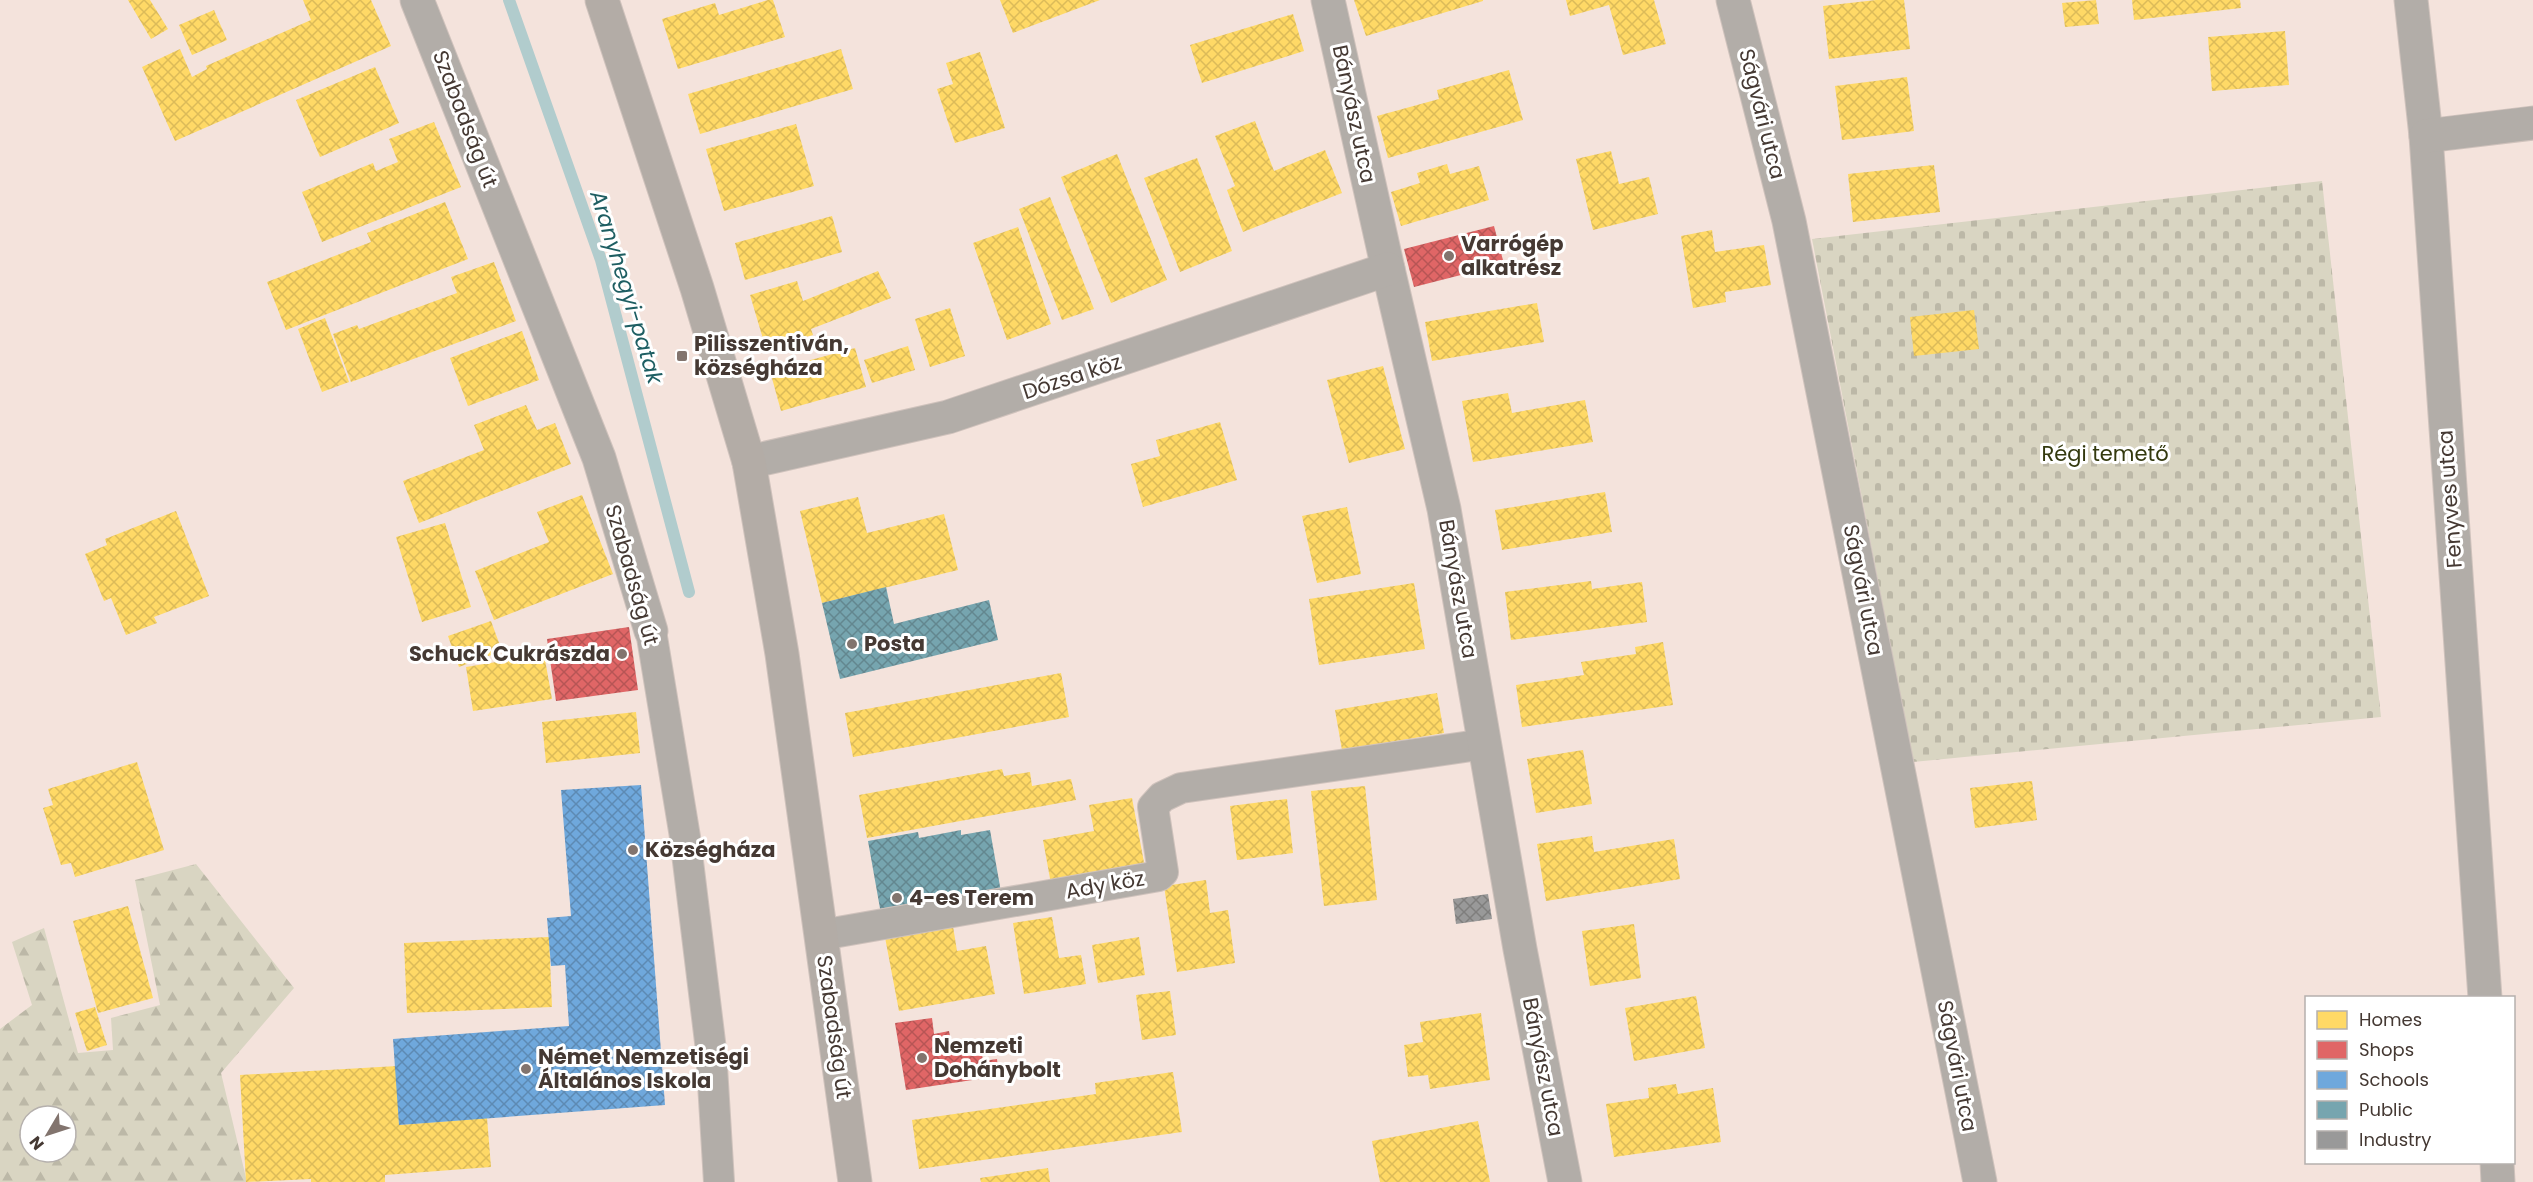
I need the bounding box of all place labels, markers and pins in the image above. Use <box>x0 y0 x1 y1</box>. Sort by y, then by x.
place label: Varrógép alkatrész <box>1461 229 1563 282</box>
marker: Varrógép alkatrész <box>1442 249 1456 263</box>
place label: Pilisszentiván, községháza <box>694 329 849 382</box>
marker: Pilisszentiván, községháza <box>675 349 689 363</box>
place label: Posta <box>864 629 925 658</box>
marker: Posta <box>845 637 859 651</box>
place label: Schuck Cukrászda <box>409 639 610 668</box>
marker: Schuck Cukrászda <box>615 647 629 661</box>
place label: Községháza <box>645 835 775 864</box>
marker: Községháza <box>626 843 640 857</box>
place label: 4-es Terem <box>909 883 1034 912</box>
marker: 4-es Terem <box>890 891 904 905</box>
place label: Nemzeti Dohánybolt <box>934 1031 1061 1084</box>
place label: Német Nemzetiségi Általános Iskola <box>538 1042 749 1095</box>
marker: Nemzeti Dohánybolt <box>915 1051 929 1065</box>
marker: Német Nemzetiségi Általános Iskola <box>519 1062 533 1076</box>

